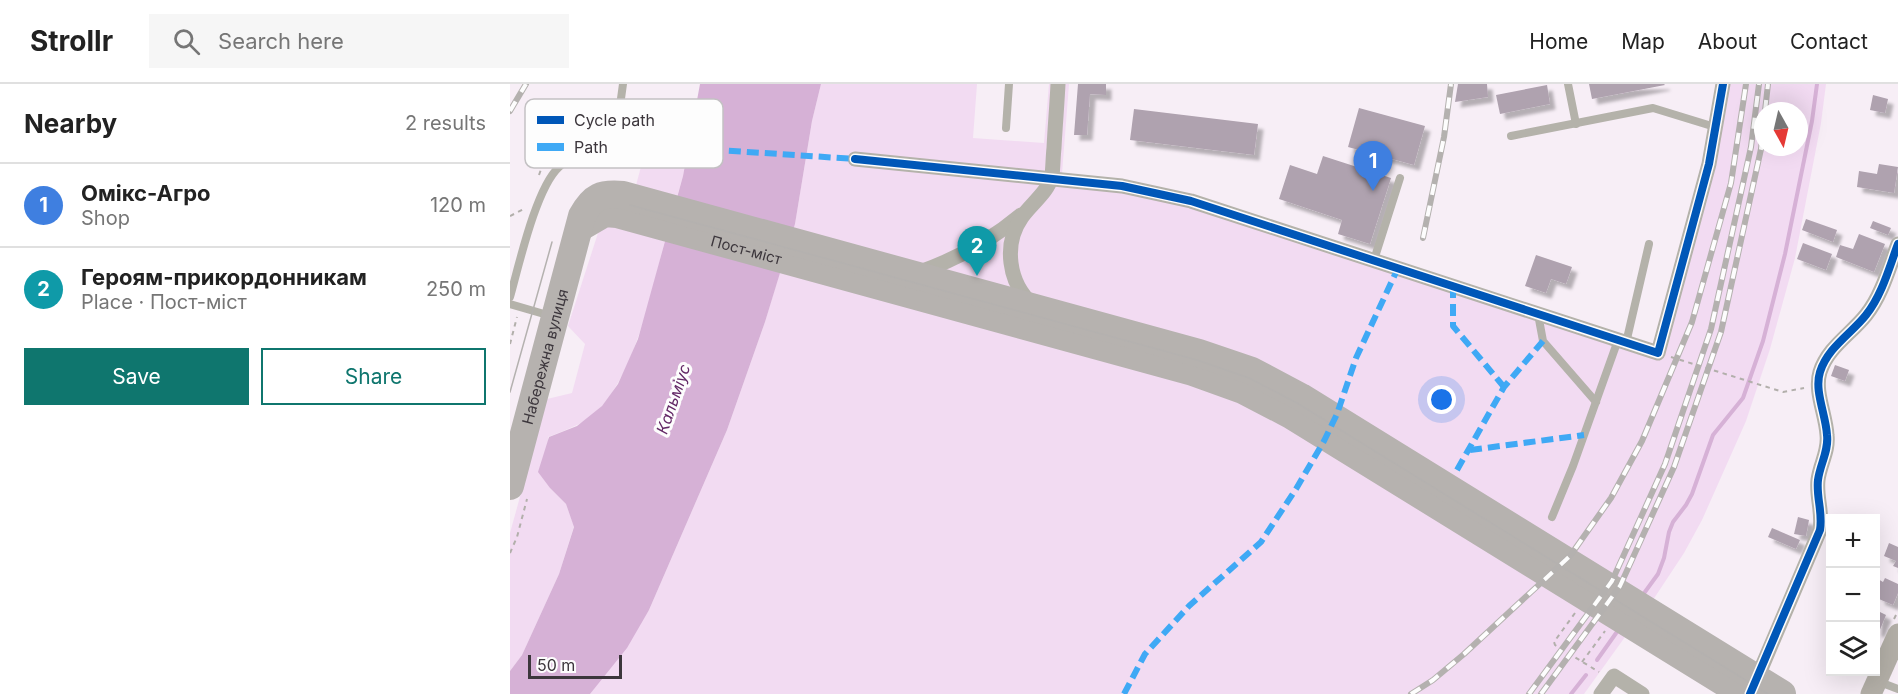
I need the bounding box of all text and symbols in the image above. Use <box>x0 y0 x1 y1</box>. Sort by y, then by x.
search box <box>149 14 569 68</box>
text: Strollr <box>30 24 113 58</box>
icon: search <box>170 25 203 58</box>
text: Search here <box>218 28 344 54</box>
text: Home <box>1529 29 1588 54</box>
text: Map <box>1621 29 1665 54</box>
text: About <box>1698 29 1757 54</box>
text: Contact <box>1790 29 1868 54</box>
legend <box>525 99 723 168</box>
north arrow <box>1754 102 1808 156</box>
text: Nearby <box>24 108 117 139</box>
text: Cycle path <box>574 110 655 130</box>
text: 2 results <box>405 111 486 135</box>
text: Path <box>574 137 608 157</box>
pin: 1 <box>1354 141 1392 191</box>
text: Омiкс-Агро <box>81 180 211 206</box>
text: 1 <box>39 193 48 217</box>
text: 120 m <box>430 193 486 217</box>
text: Shop <box>81 206 130 230</box>
pin: 2 <box>958 226 996 276</box>
street label: Пост-міст <box>709 231 784 268</box>
text: Героям-прикордонникам <box>81 264 367 290</box>
text: 2 <box>37 277 50 301</box>
text: 250 m <box>426 277 486 301</box>
street label: Набережна вулиця <box>517 287 572 426</box>
text: Place · Пост-міст <box>81 290 247 314</box>
button: Save <box>24 348 249 405</box>
button: Share <box>261 348 486 405</box>
water label: Кальміус <box>652 361 694 437</box>
your location <box>1427 385 1456 414</box>
map controls <box>1826 514 1880 676</box>
button: + <box>1826 514 1880 568</box>
button: − <box>1826 568 1880 622</box>
button: layers <box>1826 622 1880 676</box>
scale bar <box>528 652 622 680</box>
text: 50 m <box>537 655 575 675</box>

